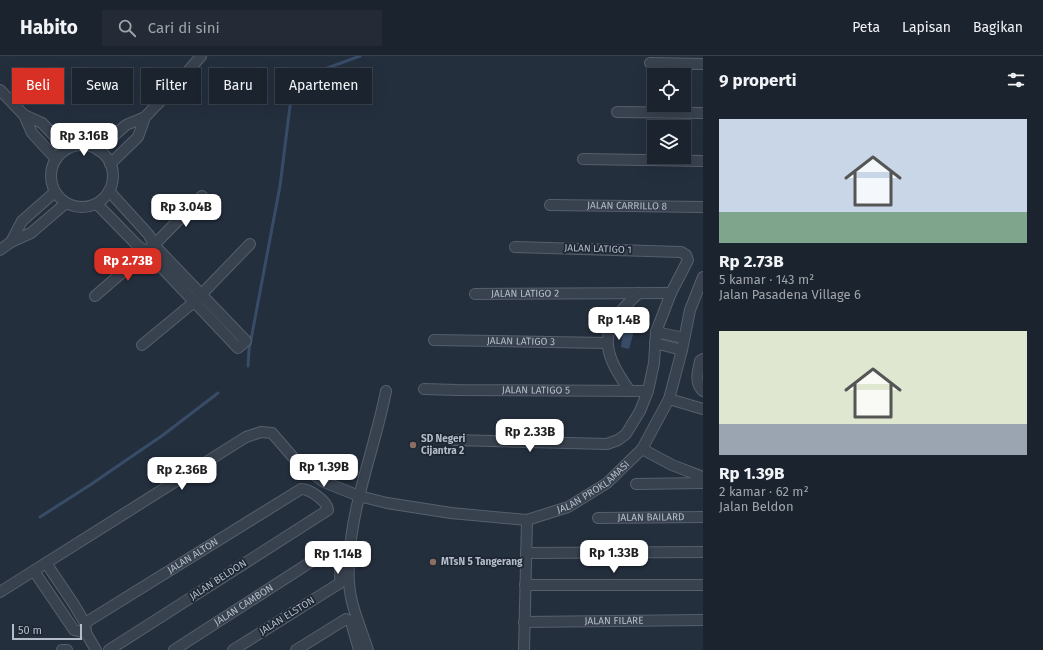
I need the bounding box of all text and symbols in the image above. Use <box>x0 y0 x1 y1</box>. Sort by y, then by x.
search box <box>102 10 382 46</box>
text: Habito <box>20 16 78 39</box>
icon: search <box>116 17 138 39</box>
text: Cari di sini <box>148 19 220 37</box>
text: Peta <box>852 19 880 36</box>
text: Lapisan <box>902 19 951 36</box>
text: Bagikan <box>973 19 1023 36</box>
chip: Beli <box>12 68 64 104</box>
chip: Sewa <box>72 68 133 104</box>
chip: Filter <box>141 68 201 104</box>
chip: Baru <box>209 68 267 104</box>
chip: Apartemen <box>275 68 372 104</box>
map controls <box>647 68 691 164</box>
button: locate <box>647 68 691 112</box>
icon: filters <box>1005 69 1027 91</box>
text: 9 properti <box>719 70 797 91</box>
button: layers <box>647 120 691 164</box>
pin: Rp 3.16B <box>43 123 125 157</box>
text: Rp 3.16B <box>60 128 108 143</box>
icon: home <box>837 145 909 217</box>
pin: Rp 3.04B <box>145 194 227 228</box>
text: Rp 3.04B <box>160 199 212 214</box>
street label: JALAN CARRILLO 8 <box>587 199 668 213</box>
street label: JALAN LATIGO 1 <box>564 242 632 256</box>
pin: Rp 2.73B <box>87 248 169 282</box>
text: Rp 2.73B <box>719 251 784 272</box>
text: Rp 2.73B <box>103 253 153 268</box>
text: 5 kamar · 143 m² <box>719 272 814 287</box>
text: Jalan Pasadena Village 6 <box>719 287 861 302</box>
street label: JALAN LATIGO 2 <box>491 288 559 300</box>
pin: Rp 1.4B <box>582 307 656 341</box>
text: Rp 1.4B <box>597 312 641 327</box>
street label: JALAN LATIGO 3 <box>487 335 555 348</box>
icon: home <box>837 357 909 429</box>
street label: JALAN LATIGO 5 <box>502 384 570 397</box>
pin: Rp 2.33B <box>489 419 571 453</box>
text: Rp 2.33B <box>505 424 555 439</box>
place label: SD Negeri Cijantra 2 <box>421 433 466 457</box>
marker: SD Negeri Cijantra 2 <box>408 440 418 450</box>
pin: Rp 1.39B <box>283 454 365 488</box>
pin: Rp 2.36B <box>141 457 223 491</box>
street label: JALAN PROKLAMASI <box>555 458 632 516</box>
text: Rp 1.39B <box>299 459 349 474</box>
text: Rp 2.36B <box>156 462 208 477</box>
text: Rp 1.39B <box>719 463 785 484</box>
text: 2 kamar · 62 m² <box>719 484 809 499</box>
text: Jalan Beldon <box>719 499 794 514</box>
street label: JALAN BAILARD <box>617 511 685 524</box>
street label: JALAN ALTON <box>165 536 221 576</box>
pin: Rp 1.33B <box>573 540 655 574</box>
pin: Rp 1.14B <box>297 541 379 575</box>
text: Rp 1.33B <box>589 545 639 560</box>
text: Rp 1.14B <box>314 546 362 561</box>
place label: MTsN 5 Tangerang <box>441 556 523 568</box>
street label: JALAN BELDON <box>187 557 249 603</box>
marker: MTsN 5 Tangerang <box>428 557 438 567</box>
street label: JALAN CAMBON <box>212 582 276 629</box>
street label: JALAN ELSTON <box>257 594 317 638</box>
street label: JALAN FILARE <box>584 615 644 627</box>
scale bar <box>12 622 82 641</box>
text: 50 m <box>18 624 42 637</box>

